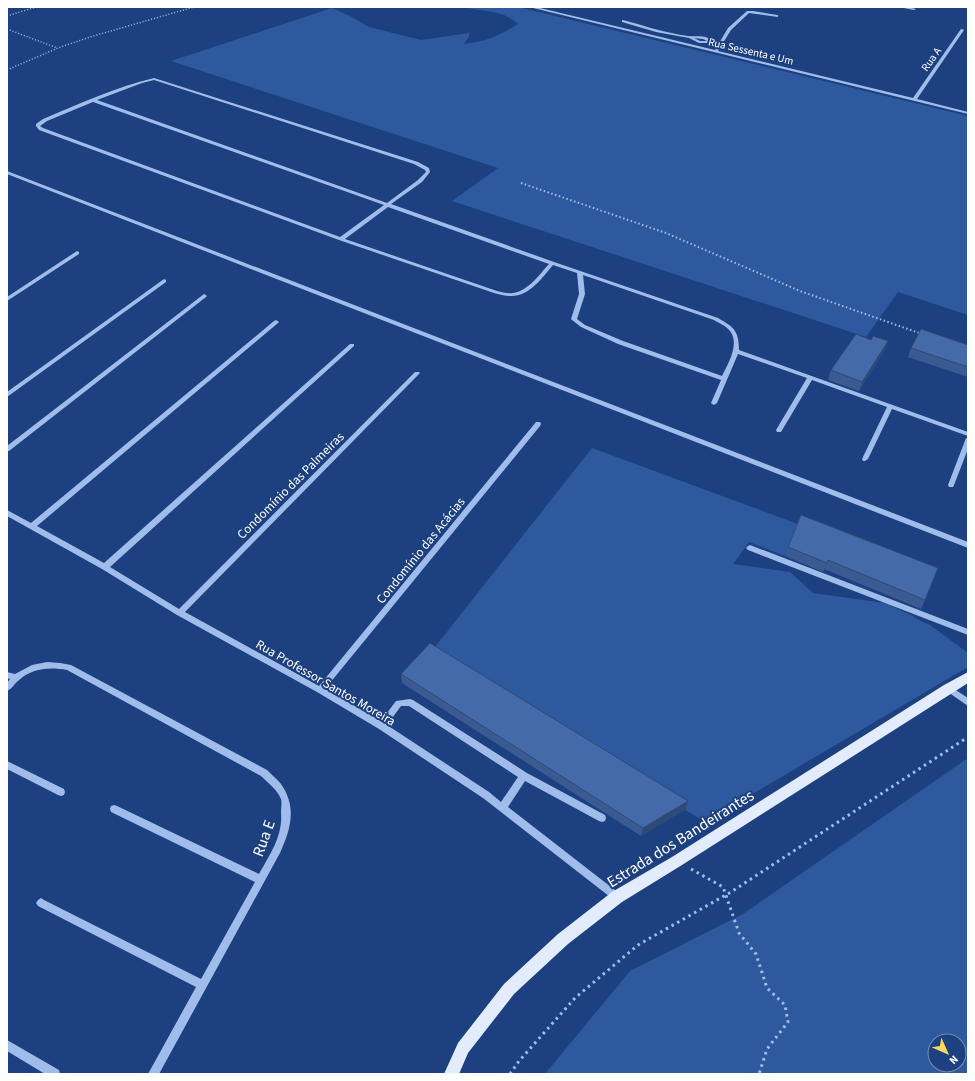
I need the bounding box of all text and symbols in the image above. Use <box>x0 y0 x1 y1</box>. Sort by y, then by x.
street label: Rua Sessenta e Um <box>707 34 795 69</box>
street label: Rua A <box>918 44 945 74</box>
street label: Condomínio das Palmeiras <box>233 428 349 543</box>
street label: Condomínio das Acácias <box>372 493 470 608</box>
street label: Rua Professor Santos Moreira <box>252 635 399 730</box>
street label: Estrada dos Bandeirantes <box>603 784 759 893</box>
street label: Rua E <box>247 817 281 860</box>
north arrow <box>927 1033 967 1073</box>
text: N <box>946 1052 962 1068</box>

